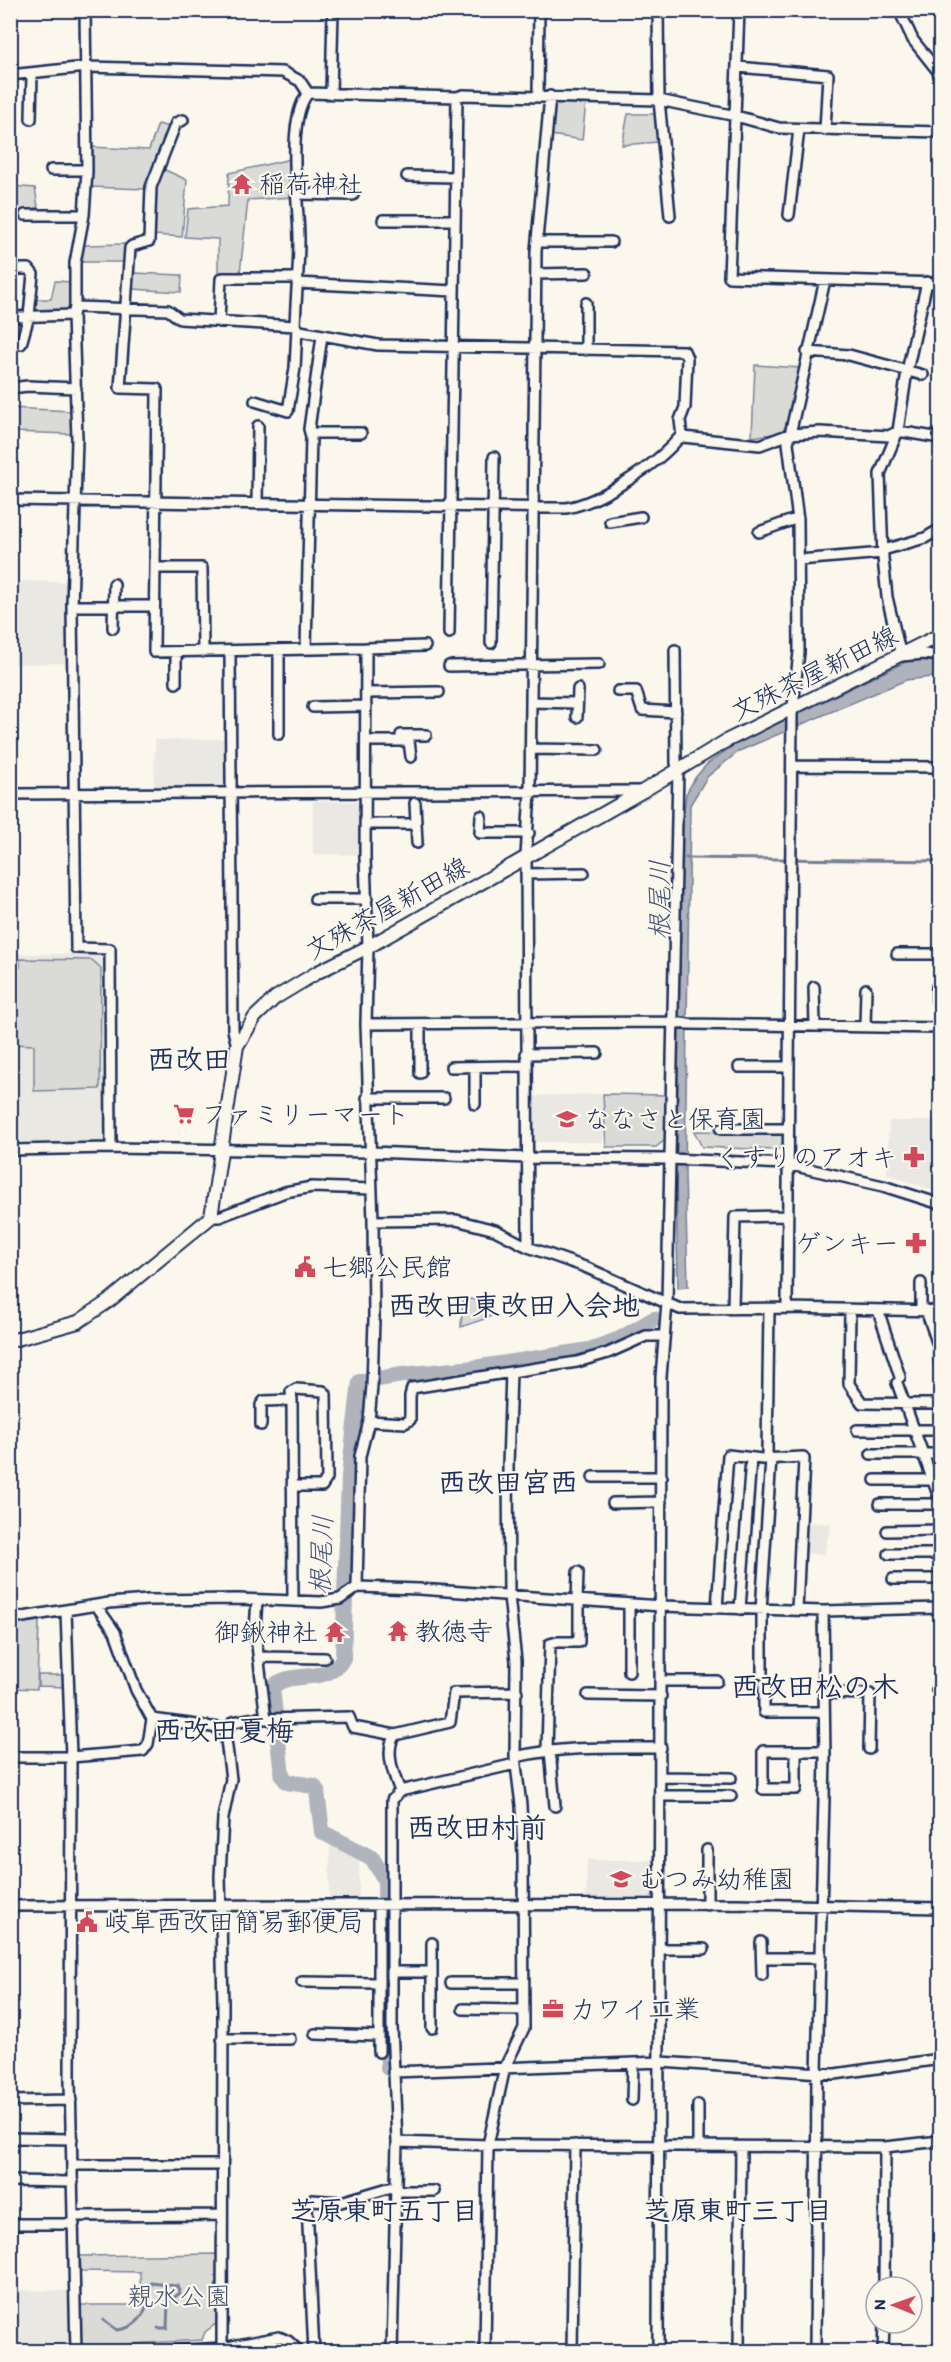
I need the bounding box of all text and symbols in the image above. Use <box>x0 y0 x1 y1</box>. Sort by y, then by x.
place label: 稲荷神社 <box>259 168 363 200</box>
temple icon: 稲荷神社 <box>230 172 254 196</box>
street label: 文殊茶屋新田線 <box>725 619 903 727</box>
street label: 文殊茶屋新田線 <box>300 850 474 966</box>
water label: 根尾川 <box>643 860 676 941</box>
district label: 西改田 <box>147 1042 231 1076</box>
place label: ファミリーマート <box>201 1098 410 1130</box>
supermarket icon: ファミリーマート <box>172 1102 196 1126</box>
place label: ななさと保育園 <box>584 1103 766 1135</box>
school or university icon: ななさと保育園 <box>555 1107 579 1131</box>
place label: くすりのアオキ <box>715 1141 897 1173</box>
pharmacy icon: くすりのアオキ <box>902 1145 926 1169</box>
place label: ゲンキー <box>795 1227 899 1259</box>
pharmacy icon: ゲンキー <box>904 1231 928 1255</box>
place label: 七郷公民館 <box>322 1251 452 1283</box>
public building icon: 七郷公民館 <box>293 1255 317 1279</box>
district label: 西改田東改田入会地 <box>388 1288 640 1322</box>
district label: 西改田宮西 <box>438 1465 578 1499</box>
water label: 根尾川 <box>303 1514 339 1596</box>
place label: 教徳寺 <box>415 1615 493 1647</box>
place label: 御鍬神社 <box>214 1616 318 1648</box>
temple icon: 教徳寺 <box>386 1619 410 1643</box>
temple icon: 御鍬神社 <box>323 1620 347 1644</box>
district label: 西改田松の木 <box>731 1669 899 1703</box>
district label: 西改田夏梅 <box>154 1713 294 1747</box>
district label: 西改田村前 <box>407 1810 547 1844</box>
place label: むつみ幼稚園 <box>638 1863 794 1895</box>
school or university icon: むつみ幼稚園 <box>609 1867 633 1891</box>
place label: 岐阜西改田簡易郵便局 <box>104 1906 364 1938</box>
public building icon: 岐阜西改田簡易郵便局 <box>75 1910 99 1934</box>
place label: カワイ工業 <box>570 1993 700 2025</box>
office icon: カワイ工業 <box>541 1997 565 2021</box>
district label: 芝原東町五丁目 <box>290 2194 479 2227</box>
district label: 芝原東町三丁目 <box>644 2194 833 2227</box>
north arrow <box>864 2275 924 2335</box>
park label: 親水公園 <box>127 2280 231 2312</box>
text: N <box>870 2299 889 2310</box>

